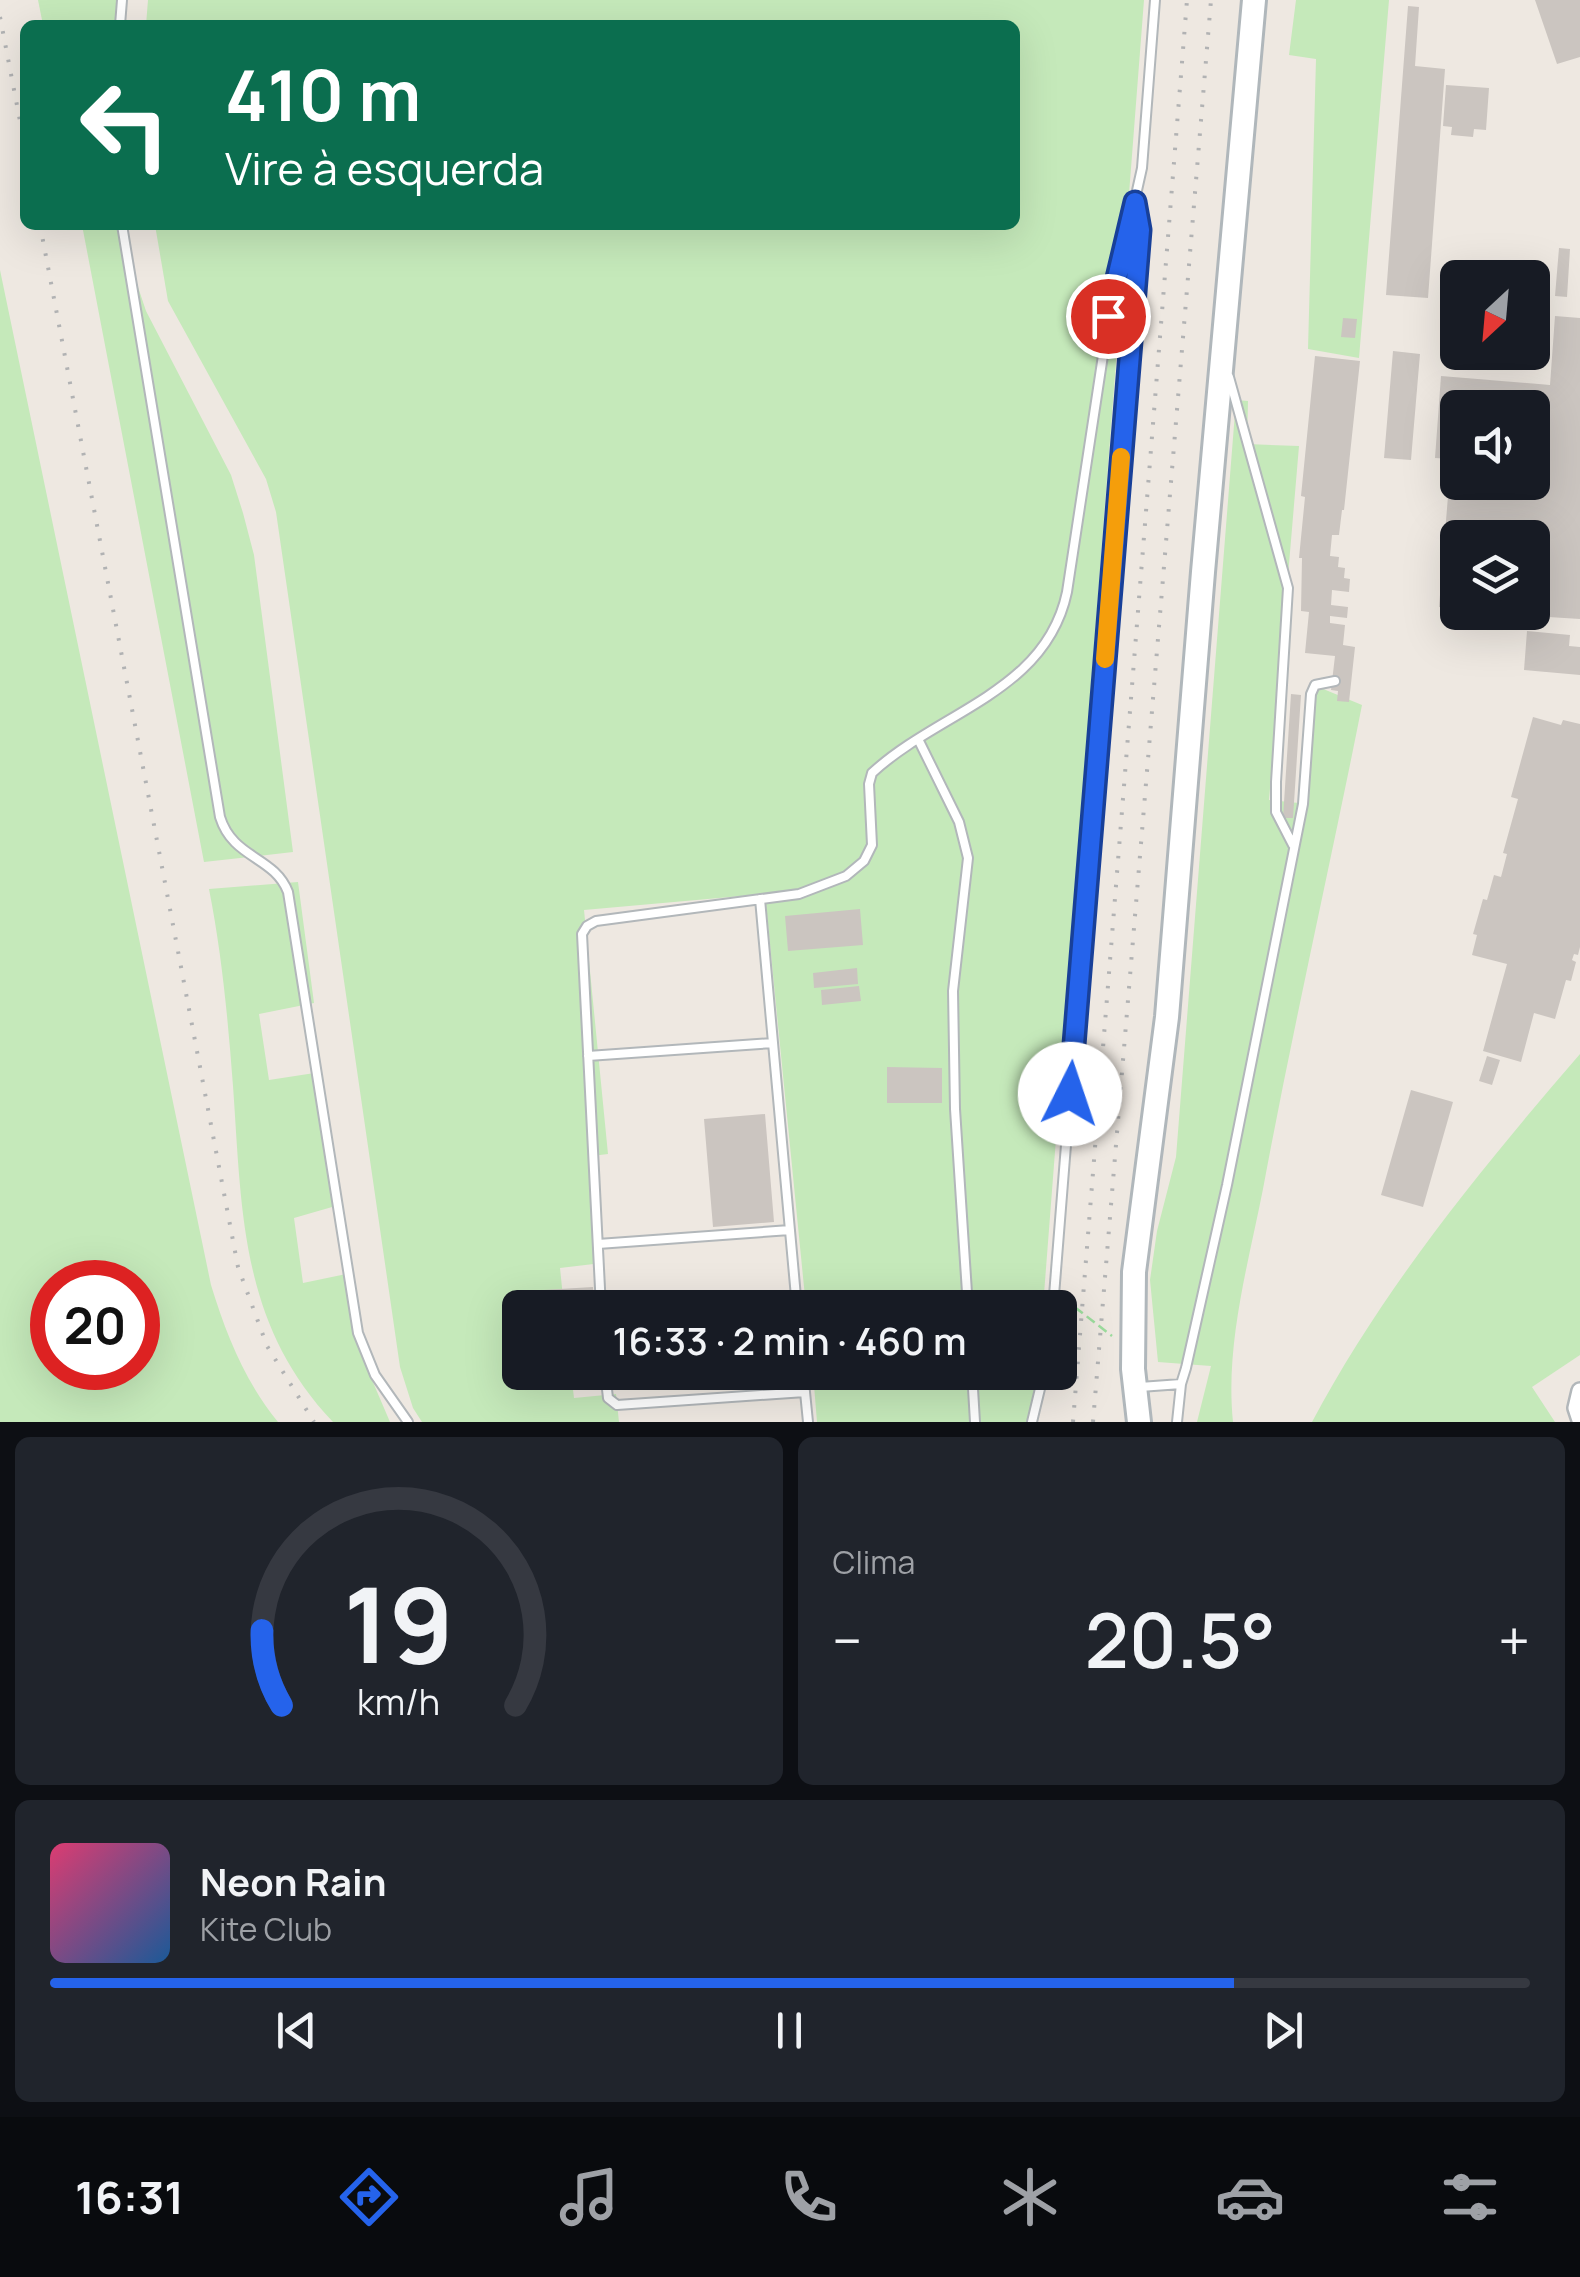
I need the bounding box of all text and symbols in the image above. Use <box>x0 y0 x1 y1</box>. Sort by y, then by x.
text: 410 m <box>225 46 421 142</box>
icon: left <box>60 60 190 190</box>
text: Vire à esquerda <box>225 137 544 199</box>
north arrow <box>1440 260 1550 370</box>
map controls <box>1440 260 1550 630</box>
pin <box>1066 274 1151 359</box>
icon: arrive <box>1081 289 1136 344</box>
button: sound <box>1440 390 1550 500</box>
button: layers <box>1440 520 1550 630</box>
position arrow <box>1018 1042 1122 1146</box>
speed limit sign: 20 <box>30 1260 160 1390</box>
text: 16:33 · 2 min · 460 m <box>612 1314 967 1366</box>
text: Clima <box>833 1540 915 1584</box>
text: 19 <box>344 1552 454 1694</box>
text: 20.5° <box>1085 1588 1276 1691</box>
text: − <box>833 1602 862 1678</box>
text: + <box>1498 1602 1530 1678</box>
text: km/h <box>357 1677 440 1726</box>
text: Neon Rain <box>200 1855 386 1907</box>
text: Kite Club <box>200 1907 332 1951</box>
icon: previous <box>269 2003 324 2058</box>
icon: pause <box>762 2003 817 2058</box>
icon: next <box>1256 2003 1311 2058</box>
icon: directions <box>334 2162 404 2232</box>
icon: music <box>554 2162 624 2232</box>
icon: phone <box>774 2162 844 2232</box>
icon: climate <box>995 2162 1065 2232</box>
icon: car <box>1215 2162 1285 2232</box>
icon: filters <box>1435 2162 1505 2232</box>
text: 16:31 <box>75 2166 184 2228</box>

